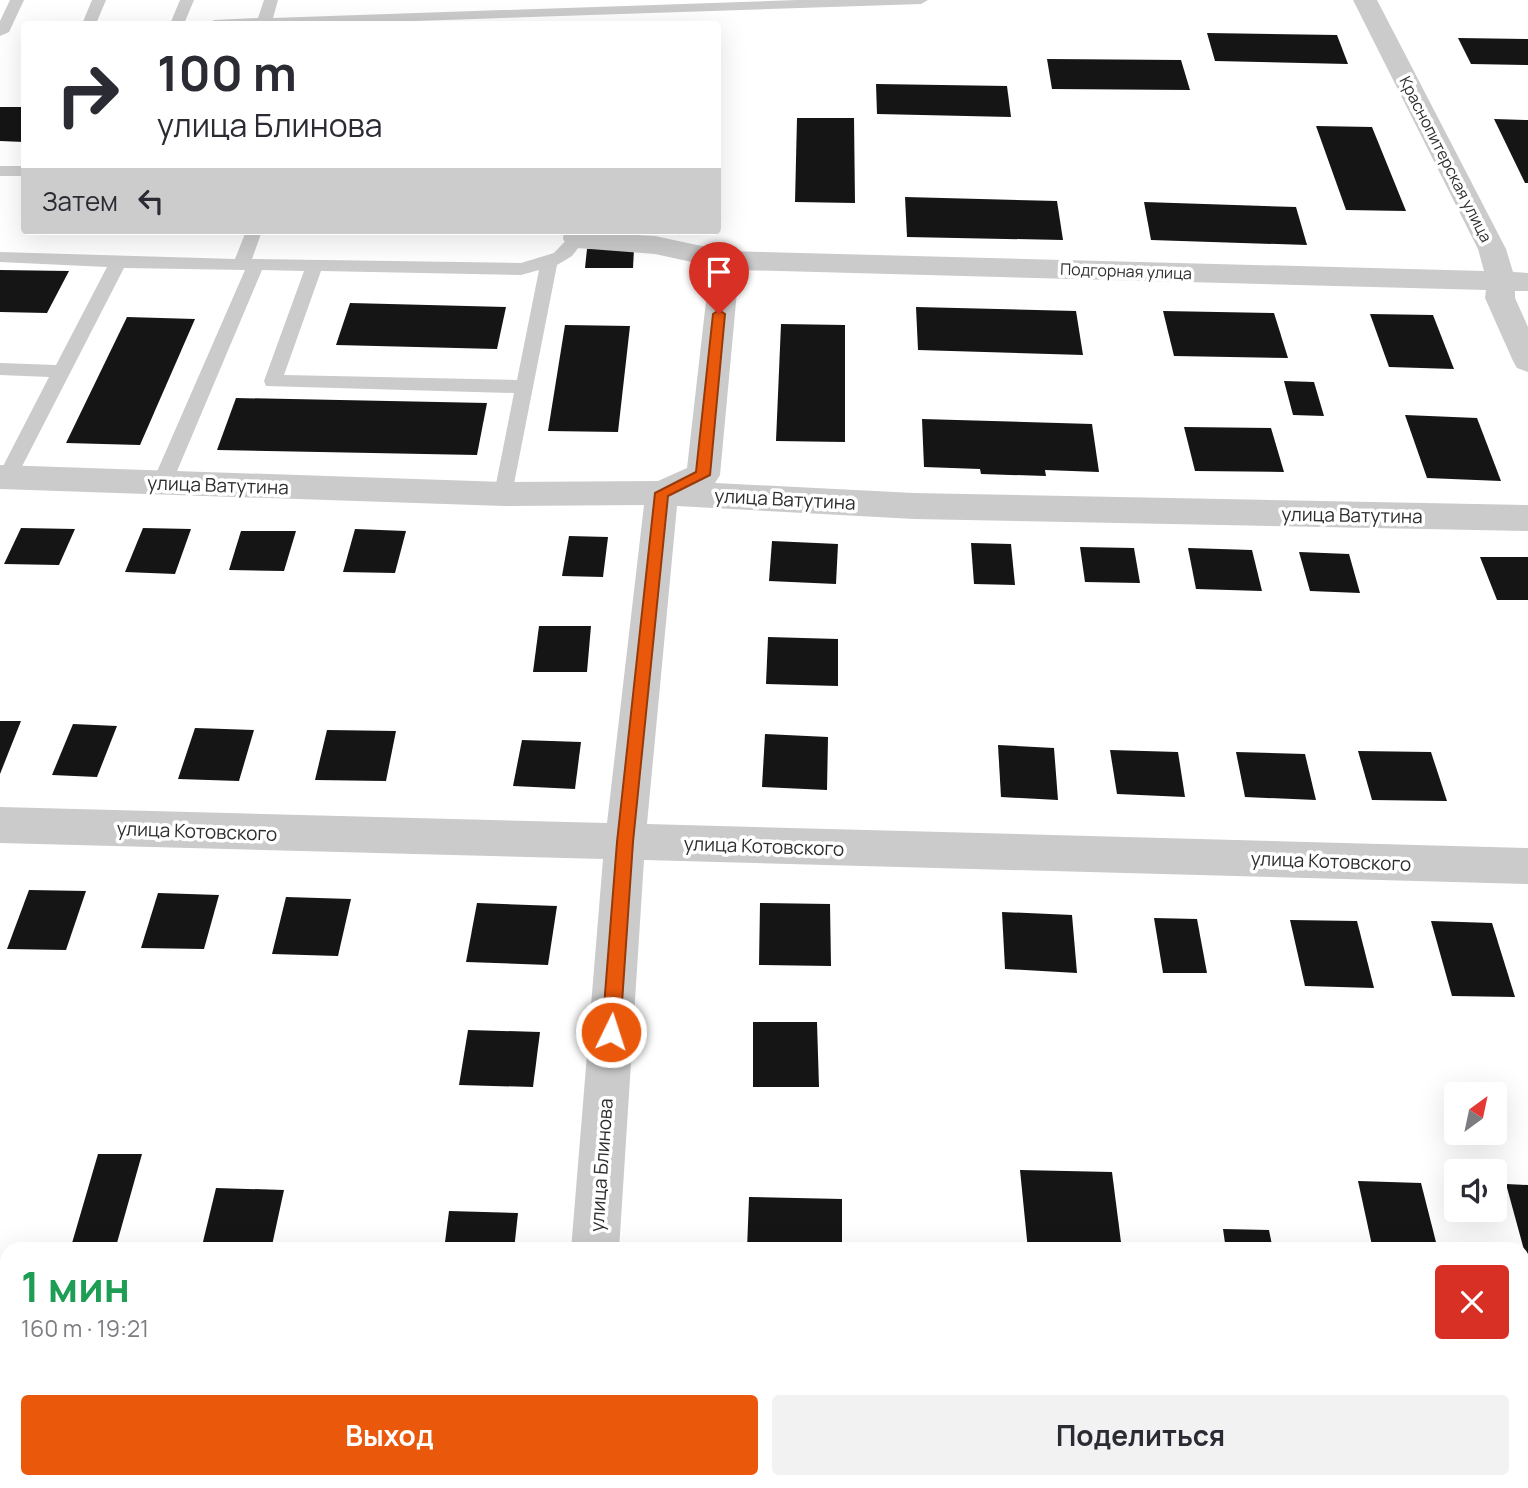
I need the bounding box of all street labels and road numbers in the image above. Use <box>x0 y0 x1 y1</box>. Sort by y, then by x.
street label: Краснопитерская улица <box>1395 72 1497 246</box>
street label: Подгорная улица <box>1060 258 1192 284</box>
street label: улица Ватутина <box>147 470 289 500</box>
street label: улица Ватутина <box>714 482 856 516</box>
street label: улица Ватутина <box>1281 501 1423 529</box>
street label: улица Котовского <box>116 815 278 847</box>
street label: улица Котовского <box>683 830 845 862</box>
street label: улица Котовского <box>1250 845 1412 877</box>
street label: улица Блинова <box>583 1097 619 1233</box>

